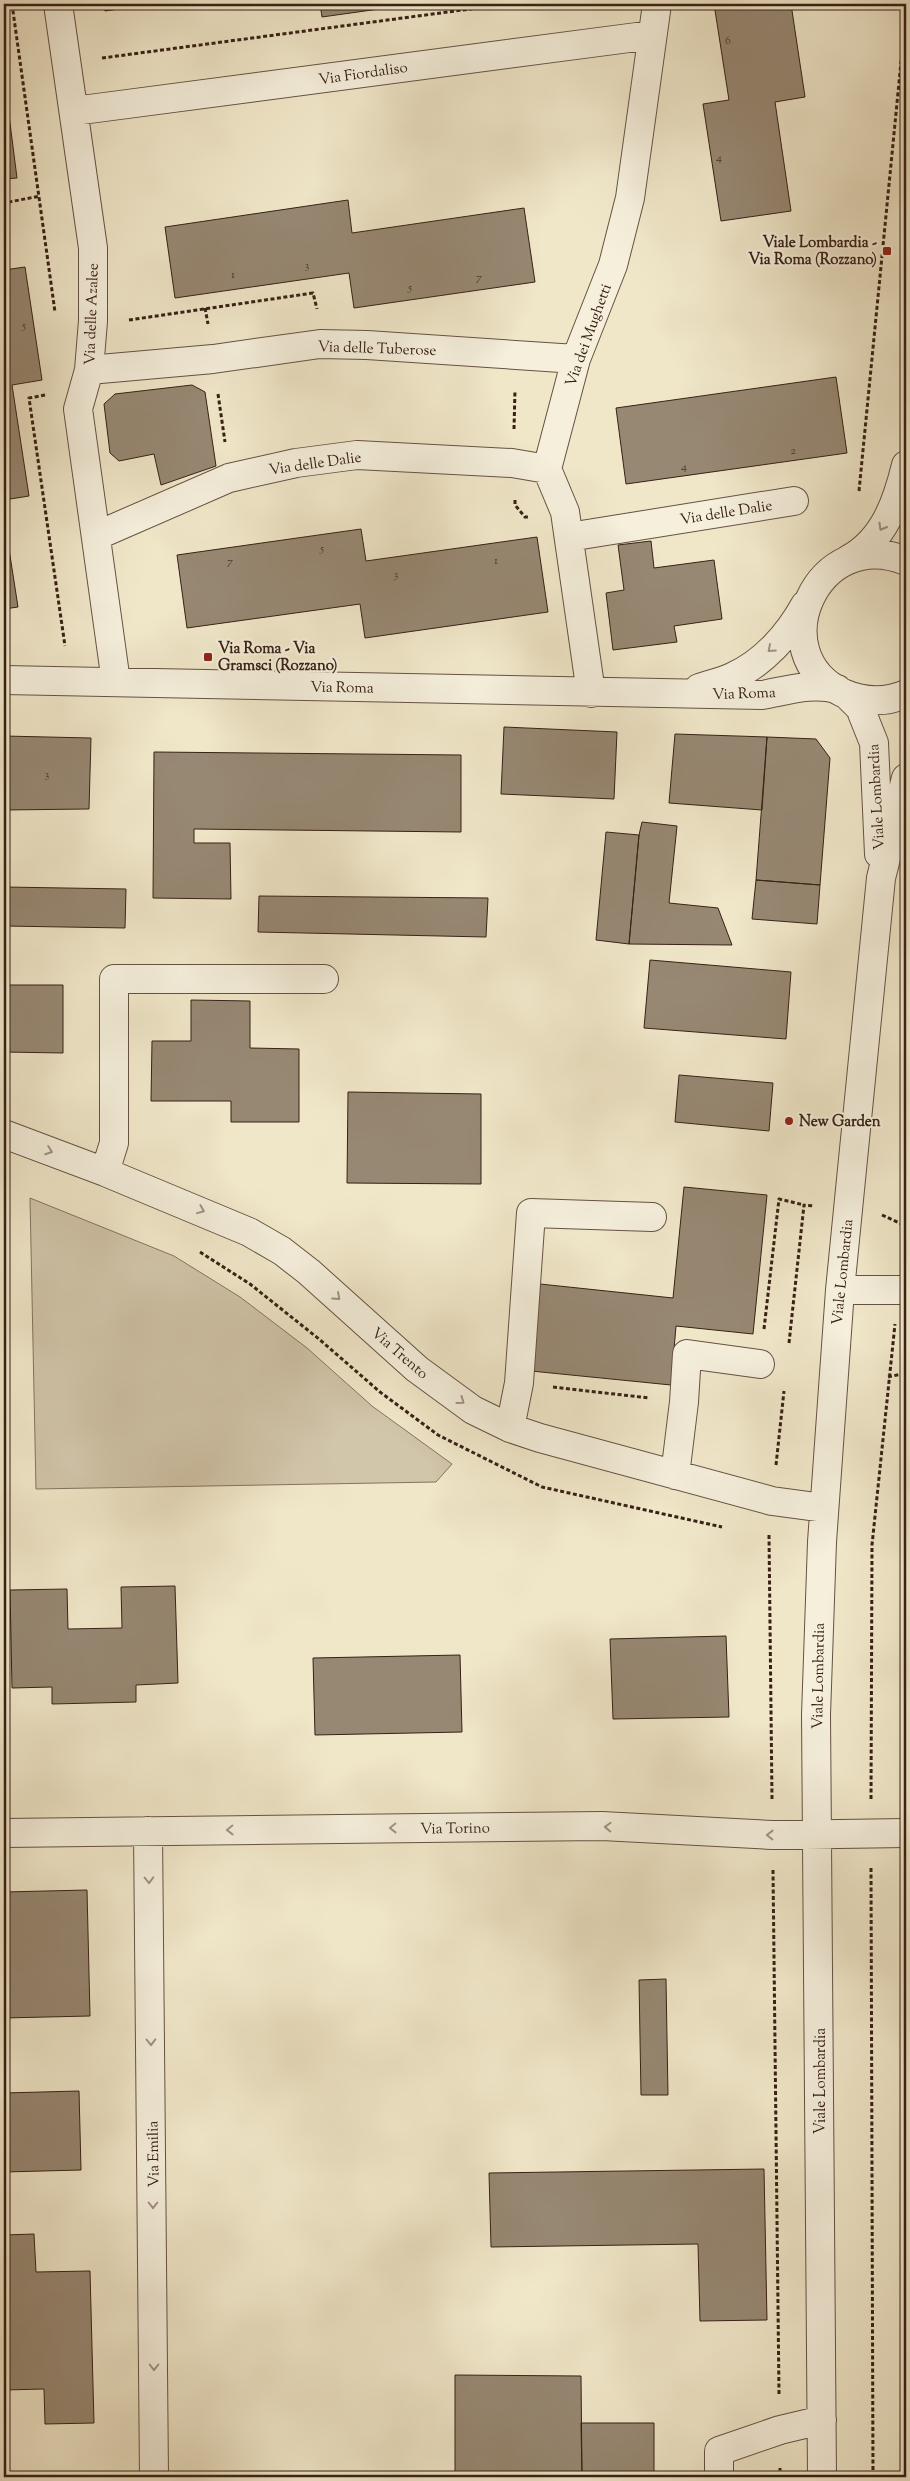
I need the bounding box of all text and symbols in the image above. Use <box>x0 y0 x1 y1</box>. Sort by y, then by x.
house number: 6 <box>725 32 731 50</box>
street label: Via Fiordaliso <box>317 58 409 91</box>
house number: 4 <box>716 149 722 167</box>
place label: Viale Lombardia - Via Roma (Rozzano) <box>748 233 877 271</box>
marker: Viale Lombardia - Via Roma (Rozzano) <box>881 245 893 257</box>
house number: 3 <box>305 257 310 275</box>
street label: Via delle Azalee <box>80 263 105 365</box>
house number: 1 <box>231 266 235 284</box>
house number: 7 <box>476 269 482 287</box>
house number: 5 <box>407 279 412 297</box>
street label: Via dei Mughetti <box>561 281 618 390</box>
house number: 5 <box>21 317 26 335</box>
street label: Via delle Tuberose <box>317 337 437 362</box>
house number: 2 <box>790 442 796 460</box>
street label: Via delle Dalie <box>267 448 363 481</box>
house number: 4 <box>681 458 687 476</box>
street label: Via delle Dalie <box>678 496 774 531</box>
one-way arrow <box>879 522 889 531</box>
house number: 5 <box>319 540 324 558</box>
house number: 1 <box>494 552 498 570</box>
house number: 7 <box>227 553 233 571</box>
house number: 3 <box>394 566 399 584</box>
place label: Via Roma - Via Gramsci (Rozzano) <box>218 639 337 677</box>
one-way arrow <box>767 644 776 653</box>
marker: Via Roma - Via Gramsci (Rozzano) <box>202 651 214 663</box>
street label: Via Roma <box>310 677 374 700</box>
street label: Via Roma <box>712 683 776 706</box>
street label: Viale Lombardia <box>864 743 891 851</box>
house number: 3 <box>45 766 50 784</box>
place label: New Garden <box>799 1112 881 1133</box>
marker: New Garden <box>783 1115 795 1127</box>
one-way arrow <box>45 1145 53 1155</box>
one-way arrow <box>196 1204 205 1214</box>
street label: Viale Lombardia <box>827 1218 859 1326</box>
one-way arrow <box>331 1291 340 1300</box>
street label: Via Trento <box>366 1323 432 1385</box>
one-way arrow <box>455 1395 465 1404</box>
street label: Viale Lombardia <box>808 1623 831 1729</box>
street label: Via Torino <box>420 1818 490 1841</box>
one-way arrow <box>604 1821 612 1832</box>
one-way arrow <box>389 1823 396 1833</box>
one-way arrow <box>226 1825 234 1835</box>
one-way arrow <box>766 1830 774 1840</box>
one-way arrow <box>144 1876 154 1884</box>
street label: Viale Lombardia <box>811 2028 832 2134</box>
one-way arrow <box>146 2038 156 2046</box>
street label: Via Emilia <box>143 2120 166 2187</box>
one-way arrow <box>148 2201 158 2209</box>
one-way arrow <box>149 2364 159 2371</box>

